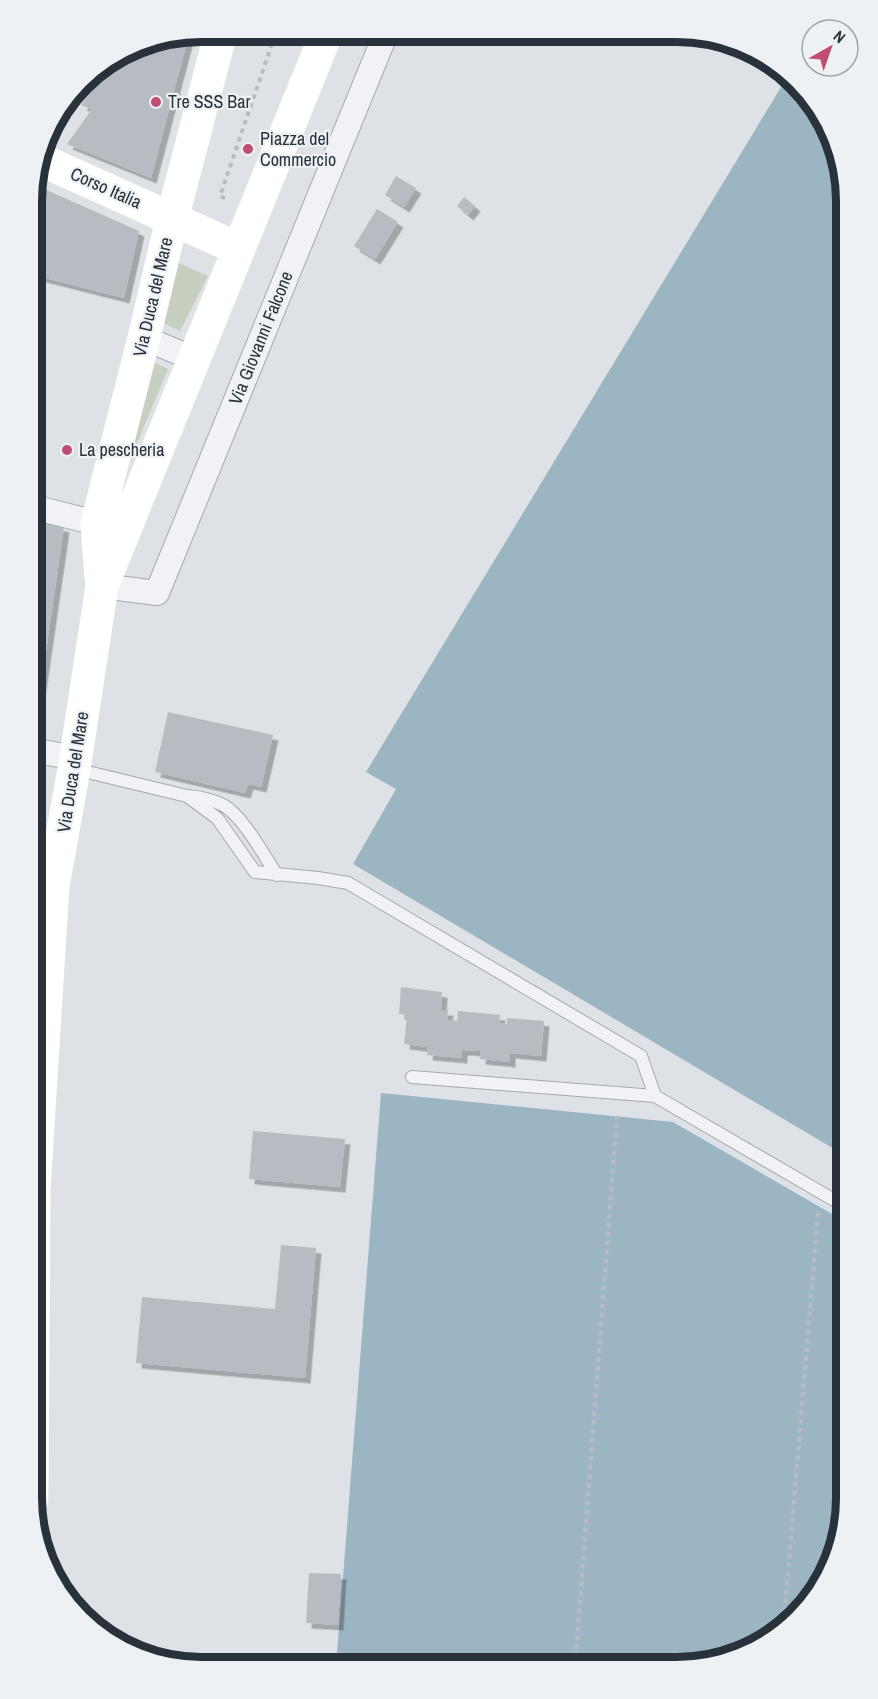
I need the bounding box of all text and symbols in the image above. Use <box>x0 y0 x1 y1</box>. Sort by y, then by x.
north arrow <box>800 18 860 78</box>
text: N <box>829 25 850 48</box>
place label: Tre SSS Bar <box>168 89 250 114</box>
marker: Tre SSS Bar <box>149 95 163 109</box>
place label: Piazza del Commercio <box>260 126 336 172</box>
marker: Piazza del Commercio <box>241 142 255 156</box>
street label: Corso Italia <box>67 161 146 214</box>
street label: Via Duca del Mare <box>127 235 178 359</box>
street label: Via Giovanni Falcone <box>222 267 299 408</box>
place label: La pescheria <box>79 437 164 462</box>
marker: La pescheria <box>60 443 74 457</box>
street label: Via Duca del Mare <box>51 710 94 834</box>

